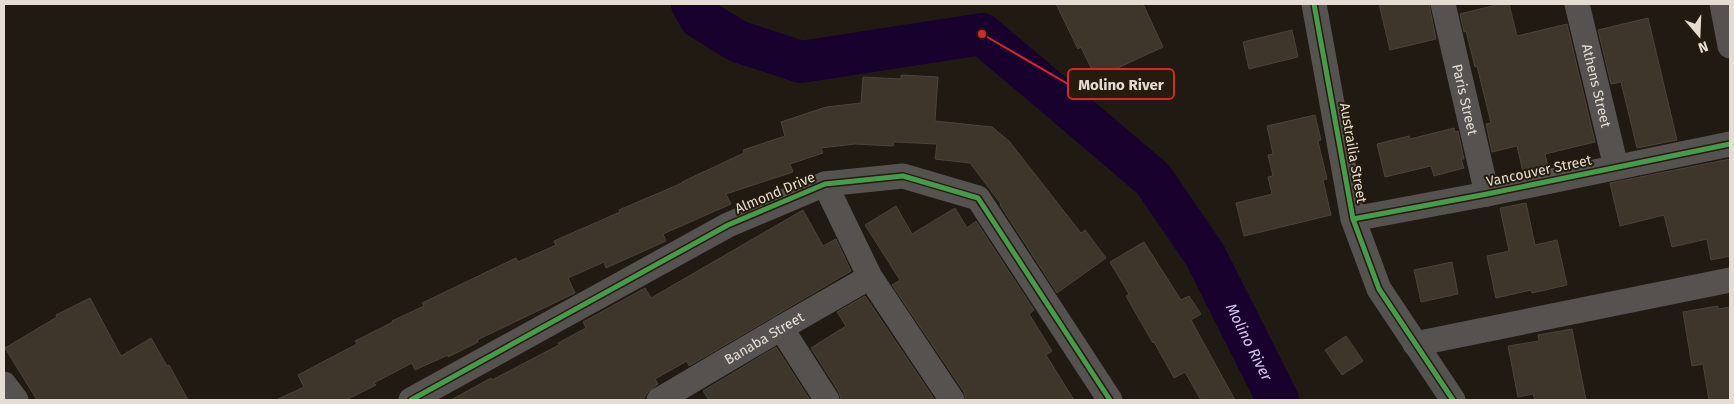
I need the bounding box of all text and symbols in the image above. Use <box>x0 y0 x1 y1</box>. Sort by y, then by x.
north arrow <box>1674 10 1724 60</box>
text: N <box>1696 37 1710 56</box>
street label: Athens Street <box>1578 42 1615 130</box>
street label: Paris Street <box>1449 62 1482 138</box>
callout: Molino River <box>1068 69 1174 99</box>
text: Molino River <box>1078 76 1165 94</box>
street label: Austrailia Street <box>1336 101 1370 205</box>
street label: Vancouver Street <box>1485 151 1594 190</box>
street label: Almond Drive <box>732 168 818 218</box>
water label: Molino River <box>1222 301 1276 385</box>
street label: Banaba Street <box>721 308 808 368</box>

